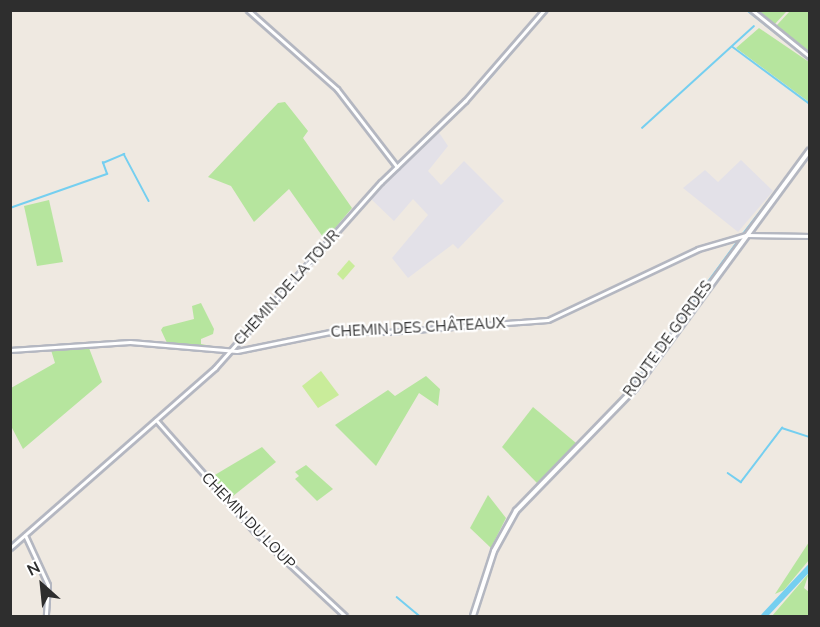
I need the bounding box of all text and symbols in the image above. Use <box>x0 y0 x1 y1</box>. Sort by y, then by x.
street label: CHEMIN DE LA TOUR <box>230 227 344 349</box>
street label: ROUTE DE GORDES <box>620 277 716 401</box>
street label: CHEMIN DES CHÂTEAUX <box>330 314 506 342</box>
street label: CHEMIN DU LOUP <box>197 469 299 573</box>
north arrow <box>12 555 72 615</box>
text: N <box>24 556 44 581</box>

